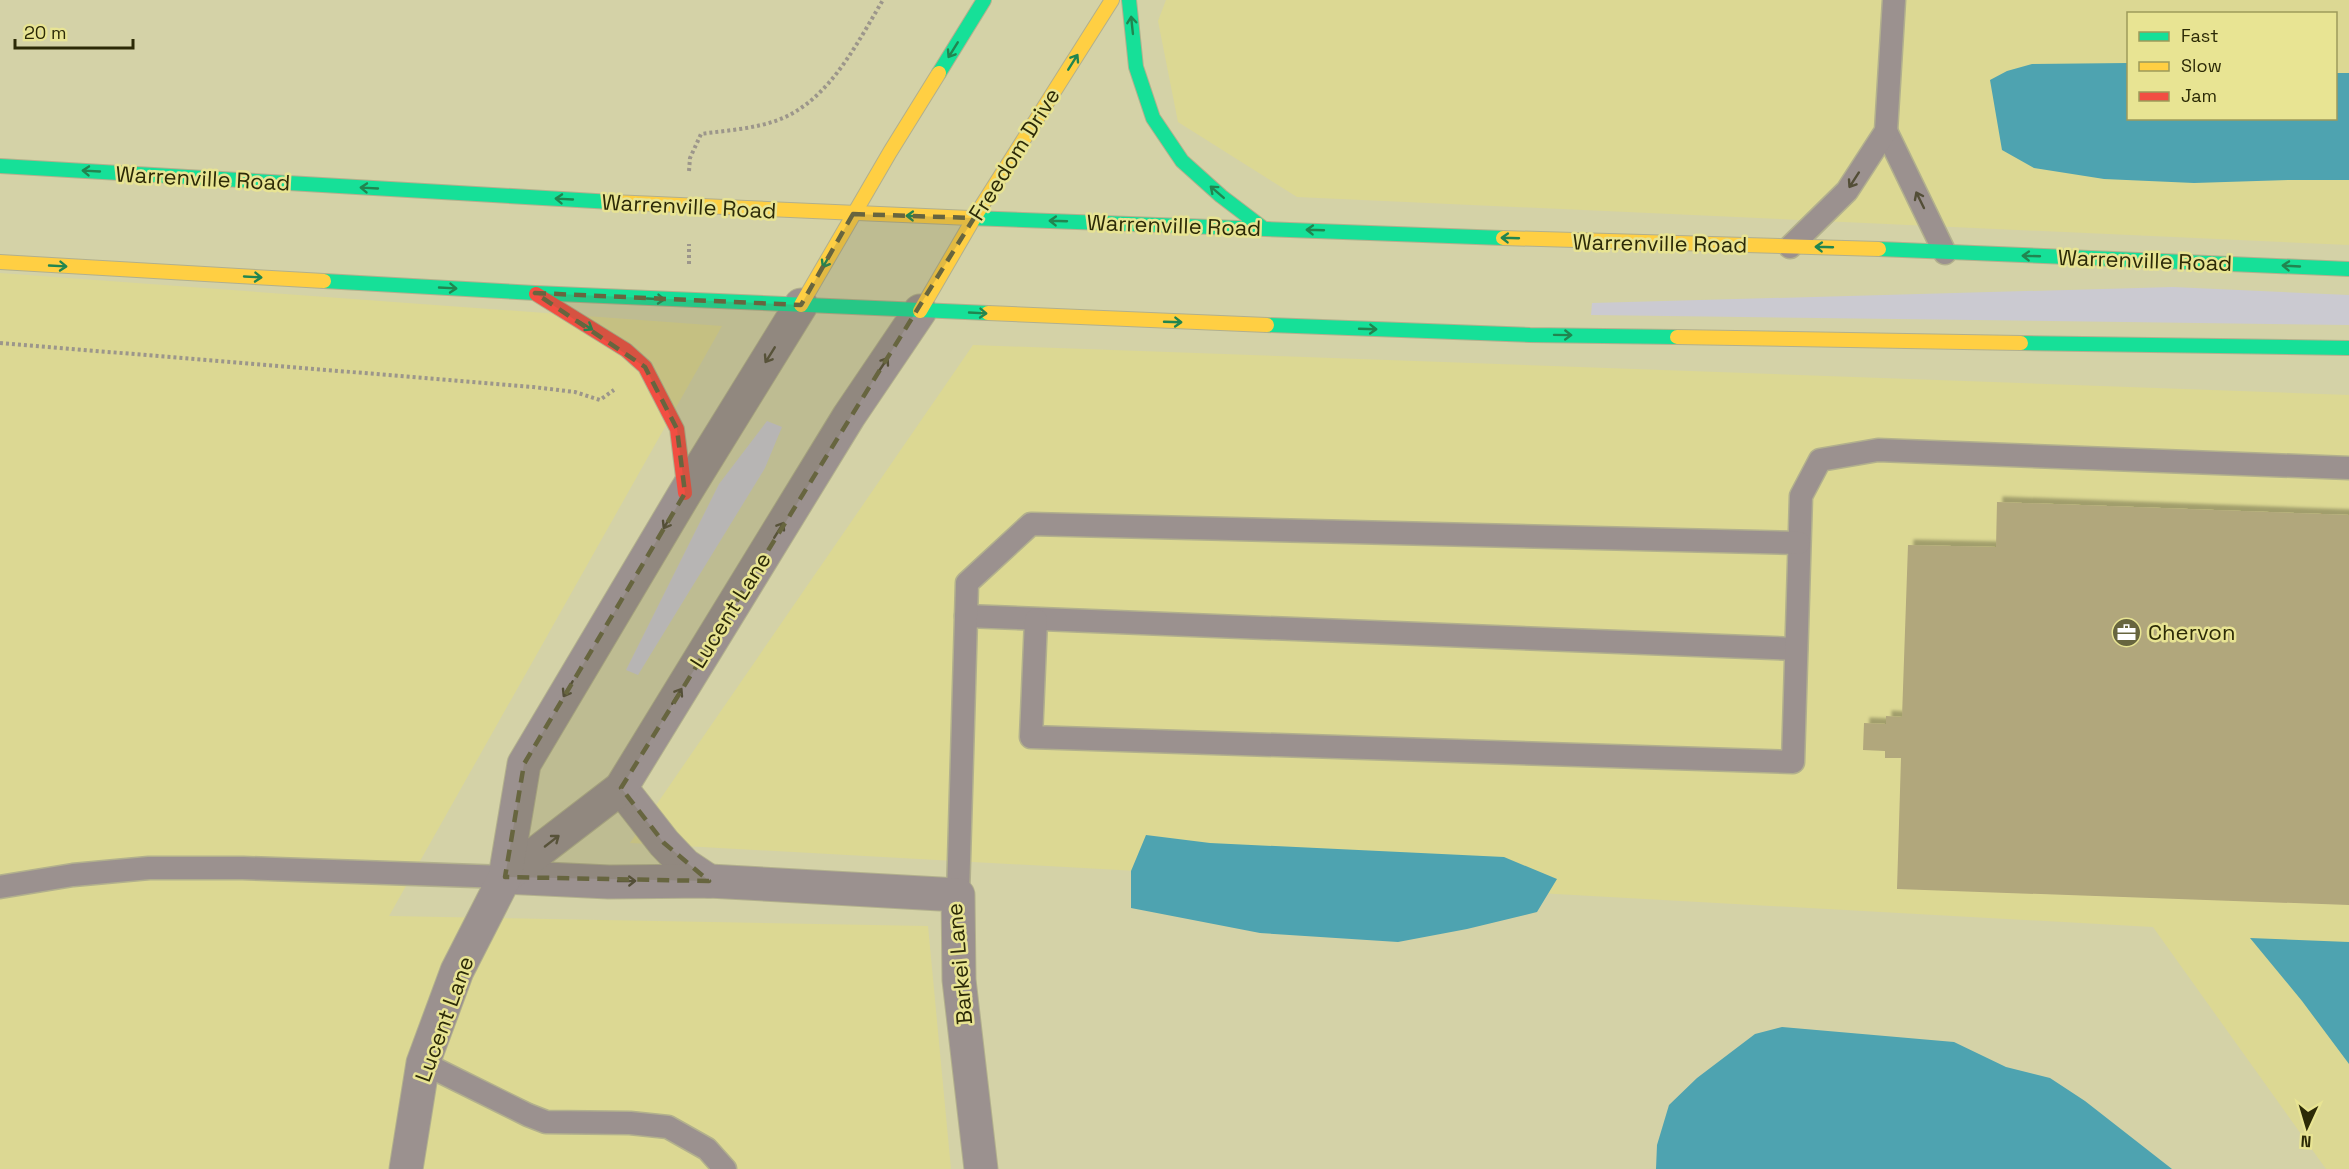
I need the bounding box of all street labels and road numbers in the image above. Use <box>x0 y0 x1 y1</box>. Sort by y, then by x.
street label: Freedom Drive <box>962 83 1066 225</box>
street label: Warrenville Road <box>115 159 291 197</box>
street label: Warrenville Road <box>601 187 777 225</box>
street label: Warrenville Road <box>1086 208 1262 242</box>
street label: Warrenville Road <box>1572 227 1748 259</box>
street label: Warrenville Road <box>2057 243 2233 277</box>
street label: Lucent Lane <box>683 547 777 673</box>
street label: Barkei Lane <box>940 902 978 1026</box>
street label: Lucent Lane <box>408 952 480 1086</box>

